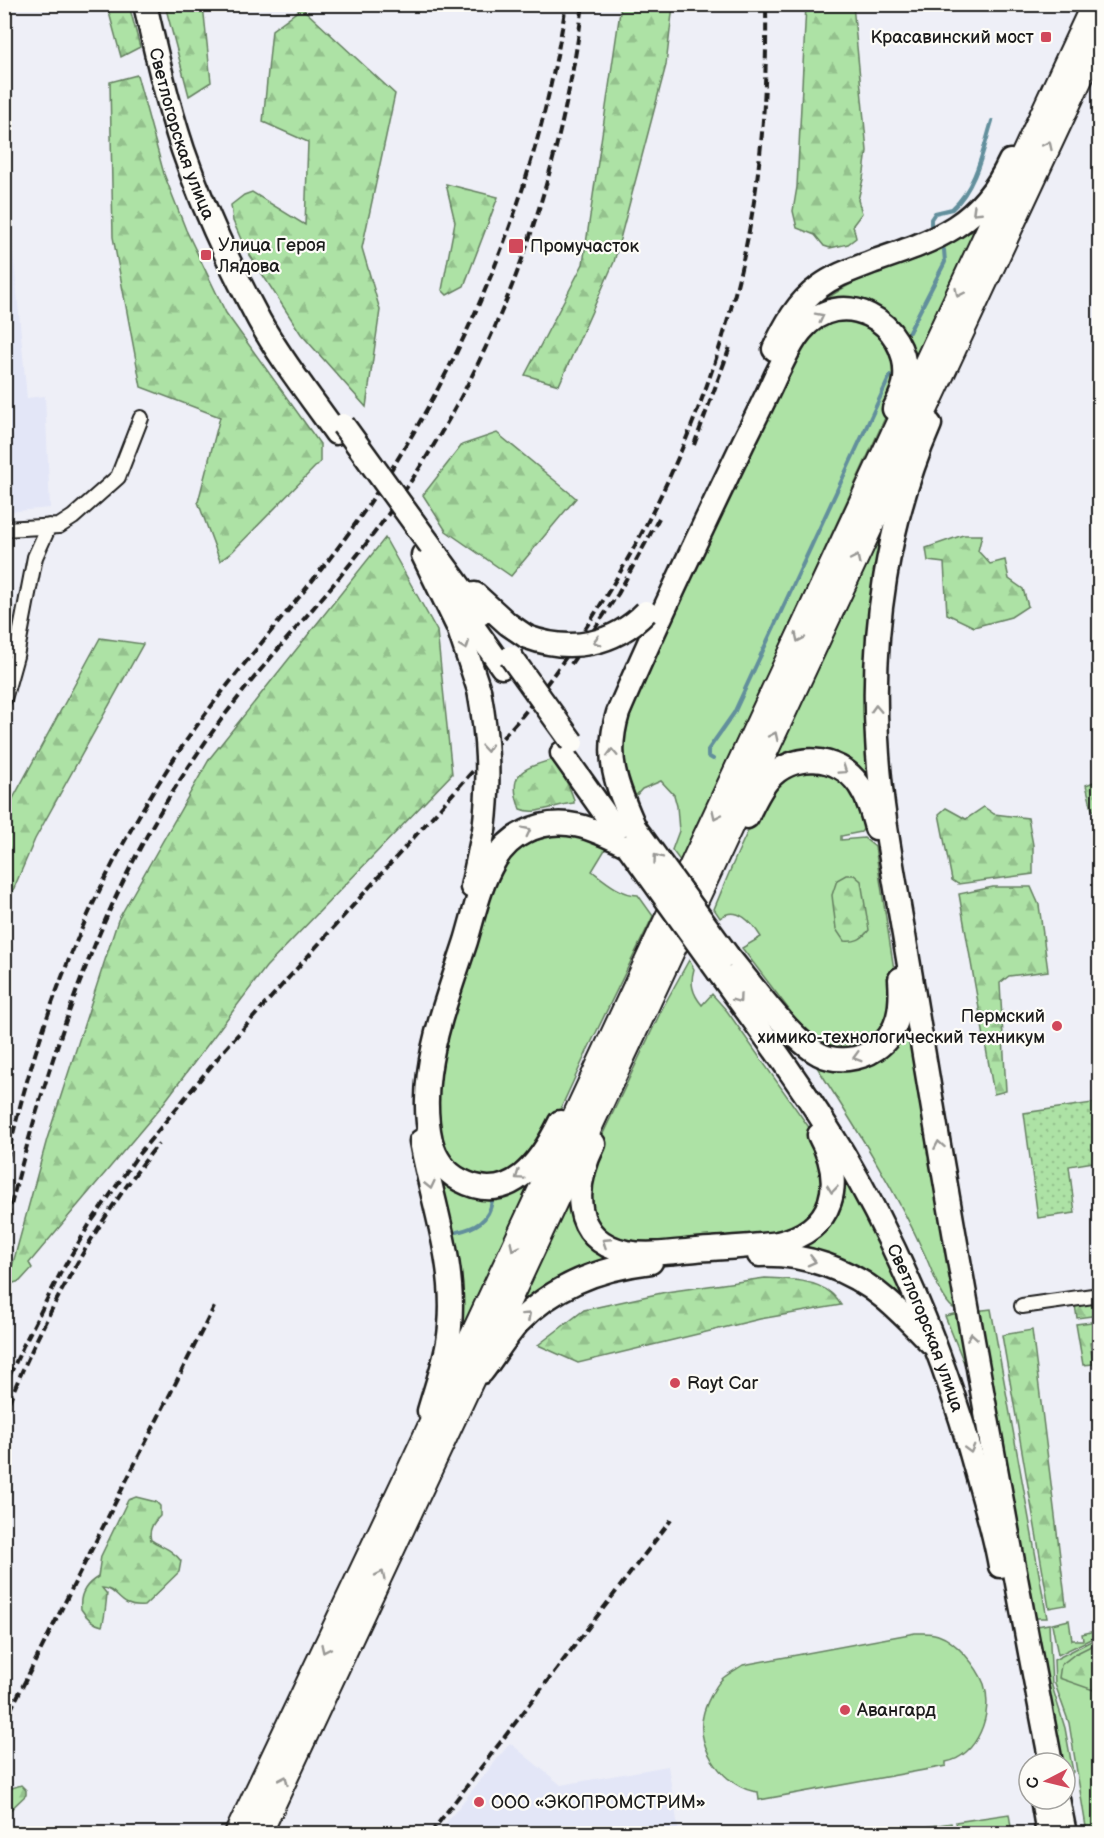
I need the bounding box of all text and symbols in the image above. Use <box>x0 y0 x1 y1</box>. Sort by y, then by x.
place label: Красавинский мост <box>870 27 1035 48</box>
marker: Красавинский мост <box>1039 30 1053 44</box>
street label: Светлогорская улица <box>145 46 220 223</box>
one-way arrow <box>1041 141 1053 152</box>
one-way arrow <box>973 203 984 214</box>
place label: Улица Героя Лядова <box>217 235 326 277</box>
place label: Промучасток <box>530 236 639 257</box>
marker: Промучасток <box>507 237 525 255</box>
marker: Улица Героя Лядова <box>199 248 213 262</box>
one-way arrow <box>955 286 967 297</box>
one-way arrow <box>814 312 825 324</box>
one-way arrow <box>849 555 861 566</box>
one-way arrow <box>794 631 806 642</box>
one-way arrow <box>592 634 602 647</box>
one-way arrow <box>458 640 470 651</box>
one-way arrow <box>869 705 882 714</box>
one-way arrow <box>766 731 778 742</box>
one-way arrow <box>480 743 493 753</box>
one-way arrow <box>606 748 618 757</box>
one-way arrow <box>836 763 847 774</box>
one-way arrow <box>712 808 724 819</box>
one-way arrow <box>520 827 531 839</box>
one-way arrow <box>653 853 664 864</box>
one-way arrow <box>731 993 742 1004</box>
place label: Пермский химико-технологический техникум <box>758 1006 1045 1048</box>
marker: Пермский химико-технологический техникум <box>1050 1019 1064 1033</box>
one-way arrow <box>853 1049 863 1062</box>
one-way arrow <box>934 1141 946 1150</box>
one-way arrow <box>515 1169 526 1180</box>
one-way arrow <box>423 1179 436 1189</box>
one-way arrow <box>827 1185 839 1194</box>
one-way arrow <box>602 1238 613 1249</box>
one-way arrow <box>509 1240 521 1251</box>
street label: Светлогорская улица <box>883 1240 968 1415</box>
one-way arrow <box>807 1254 817 1267</box>
one-way arrow <box>520 1312 530 1323</box>
one-way arrow <box>966 1333 978 1342</box>
place label: Rayt Car <box>687 1373 758 1394</box>
marker: Rayt Car <box>668 1376 682 1390</box>
one-way arrow <box>963 1443 975 1454</box>
one-way arrow <box>373 1570 385 1581</box>
one-way arrow <box>320 1642 332 1653</box>
place label: Авангард <box>856 1700 936 1721</box>
marker: Авангард <box>838 1703 852 1717</box>
north arrow <box>1017 1751 1077 1811</box>
one-way arrow <box>277 1776 289 1787</box>
text: С <box>1023 1776 1044 1789</box>
place label: ООО «ЭКОПРОМСТРИМ» <box>491 1792 706 1813</box>
marker: ООО «ЭКОПРОМСТРИМ» <box>472 1795 486 1809</box>

